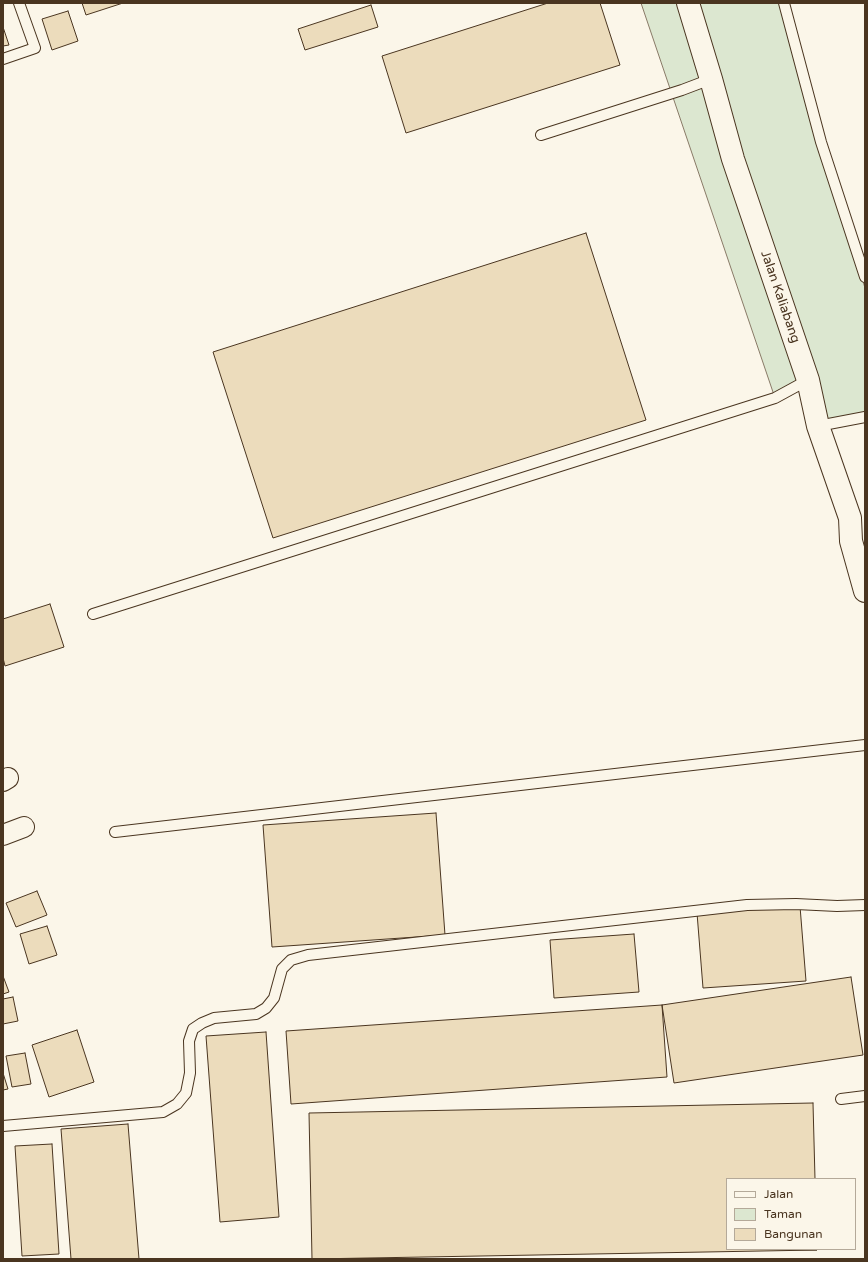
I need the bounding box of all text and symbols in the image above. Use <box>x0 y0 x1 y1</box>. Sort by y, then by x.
street label: Jalan Kaliabang <box>757 249 803 345</box>
legend <box>726 1178 856 1250</box>
text: Jalan <box>764 1187 793 1201</box>
text: Taman <box>764 1207 802 1221</box>
text: Bangunan <box>764 1227 823 1241</box>

